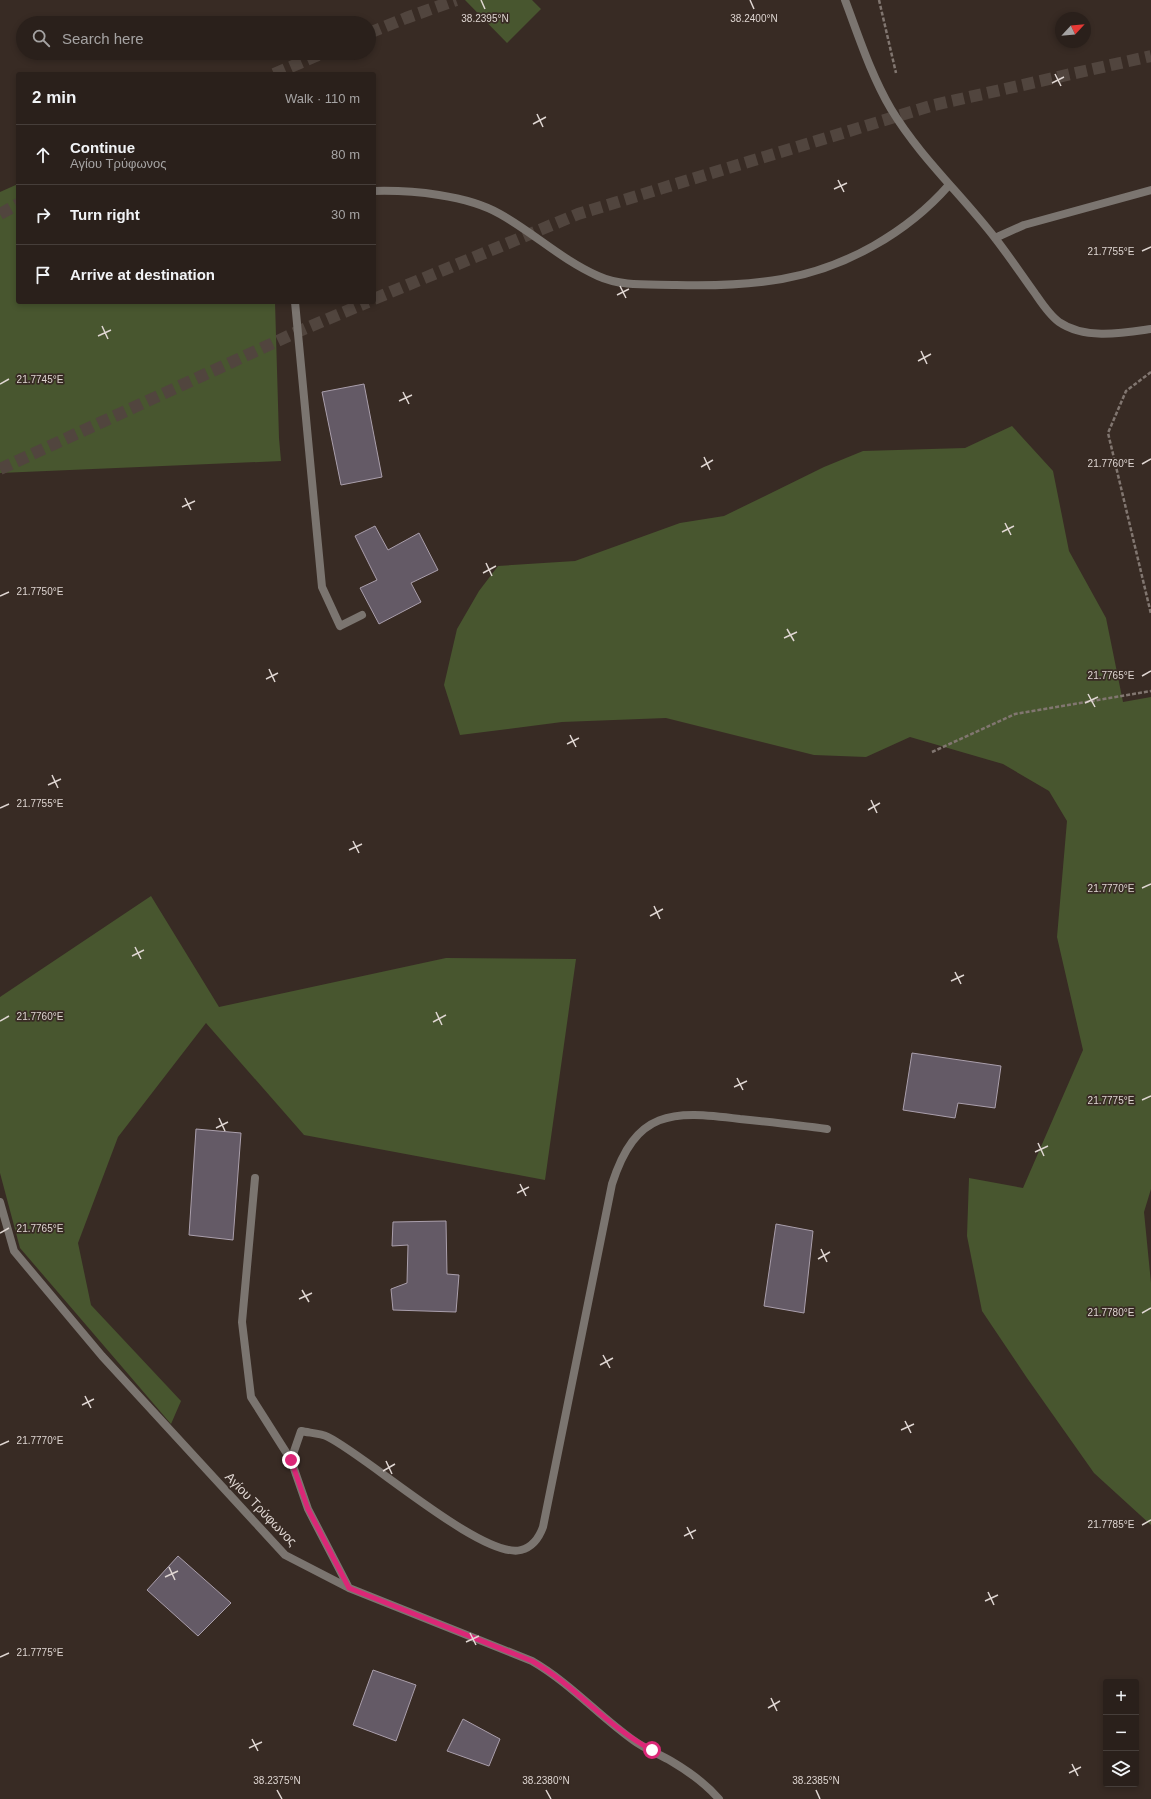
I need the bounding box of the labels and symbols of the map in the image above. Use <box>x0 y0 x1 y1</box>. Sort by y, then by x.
north arrow <box>1055 12 1091 48</box>
text: 38.2395°N <box>461 13 509 24</box>
text: 38.2400°N <box>730 13 778 24</box>
text: 21.7755°E <box>1088 246 1135 257</box>
text: 21.7745°E <box>17 374 64 385</box>
text: 21.7760°E <box>1088 458 1135 469</box>
text: 21.7750°E <box>17 586 64 597</box>
text: 21.7765°E <box>1088 670 1135 681</box>
text: 21.7755°E <box>17 798 64 809</box>
text: 21.7770°E <box>1088 883 1135 894</box>
text: 21.7760°E <box>17 1011 64 1022</box>
text: 21.7775°E <box>1088 1095 1135 1106</box>
text: 21.7765°E <box>17 1223 64 1234</box>
text: 21.7780°E <box>1088 1307 1135 1318</box>
text: 21.7770°E <box>17 1435 64 1446</box>
route end <box>282 1451 300 1469</box>
street label: Αγίου Τρύφωνος <box>222 1469 300 1549</box>
text: 21.7785°E <box>1088 1519 1135 1530</box>
text: 21.7775°E <box>17 1647 64 1658</box>
route start <box>643 1741 661 1759</box>
text: 38.2375°N <box>253 1775 301 1786</box>
text: 38.2380°N <box>522 1775 570 1786</box>
text: 38.2385°N <box>792 1775 840 1786</box>

